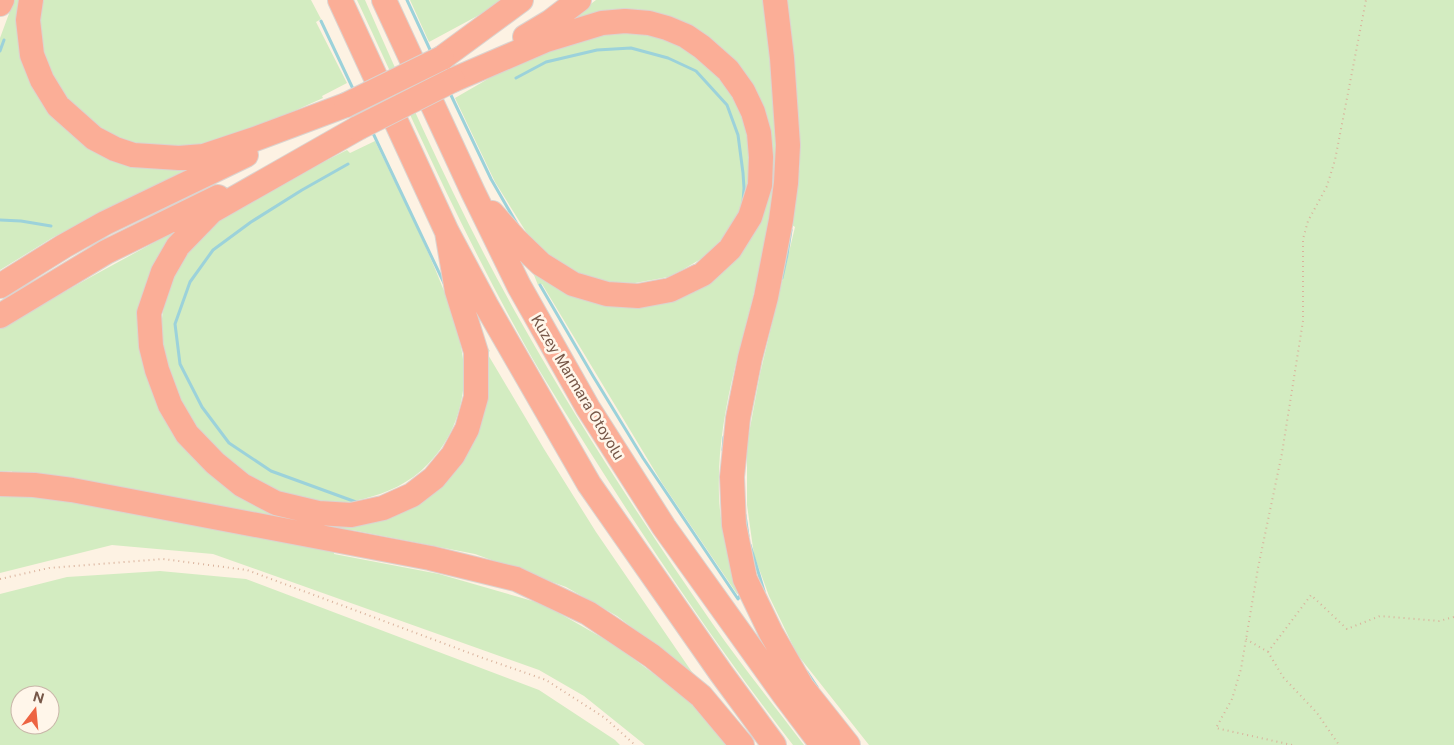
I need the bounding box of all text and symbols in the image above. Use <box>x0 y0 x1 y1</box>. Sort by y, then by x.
street label: Kuzey Marmara Otoyolu <box>528 311 628 463</box>
north arrow <box>10 685 60 735</box>
text: N <box>31 688 46 707</box>

